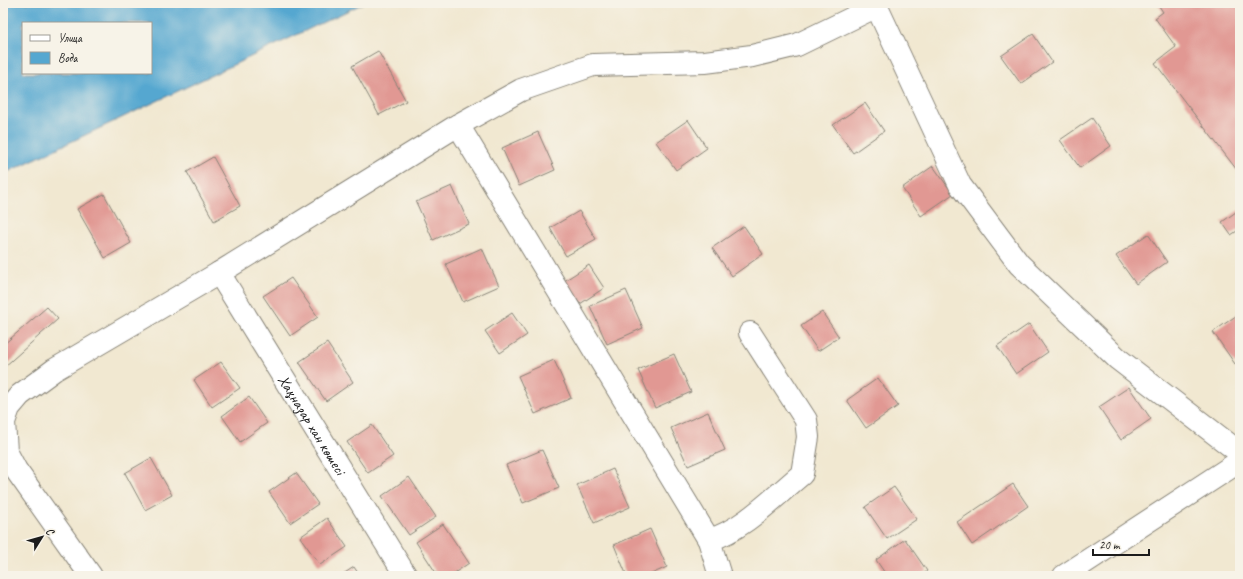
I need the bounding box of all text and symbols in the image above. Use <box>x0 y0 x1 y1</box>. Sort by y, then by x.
legend <box>22 22 152 74</box>
text: Улица <box>58 30 83 46</box>
text: Вода <box>58 50 79 66</box>
street label: Хақназар хан көшесі <box>273 371 351 480</box>
north arrow <box>22 517 62 557</box>
text: С <box>43 525 58 539</box>
scale bar <box>1093 531 1149 557</box>
text: 20 m <box>1099 537 1121 553</box>

